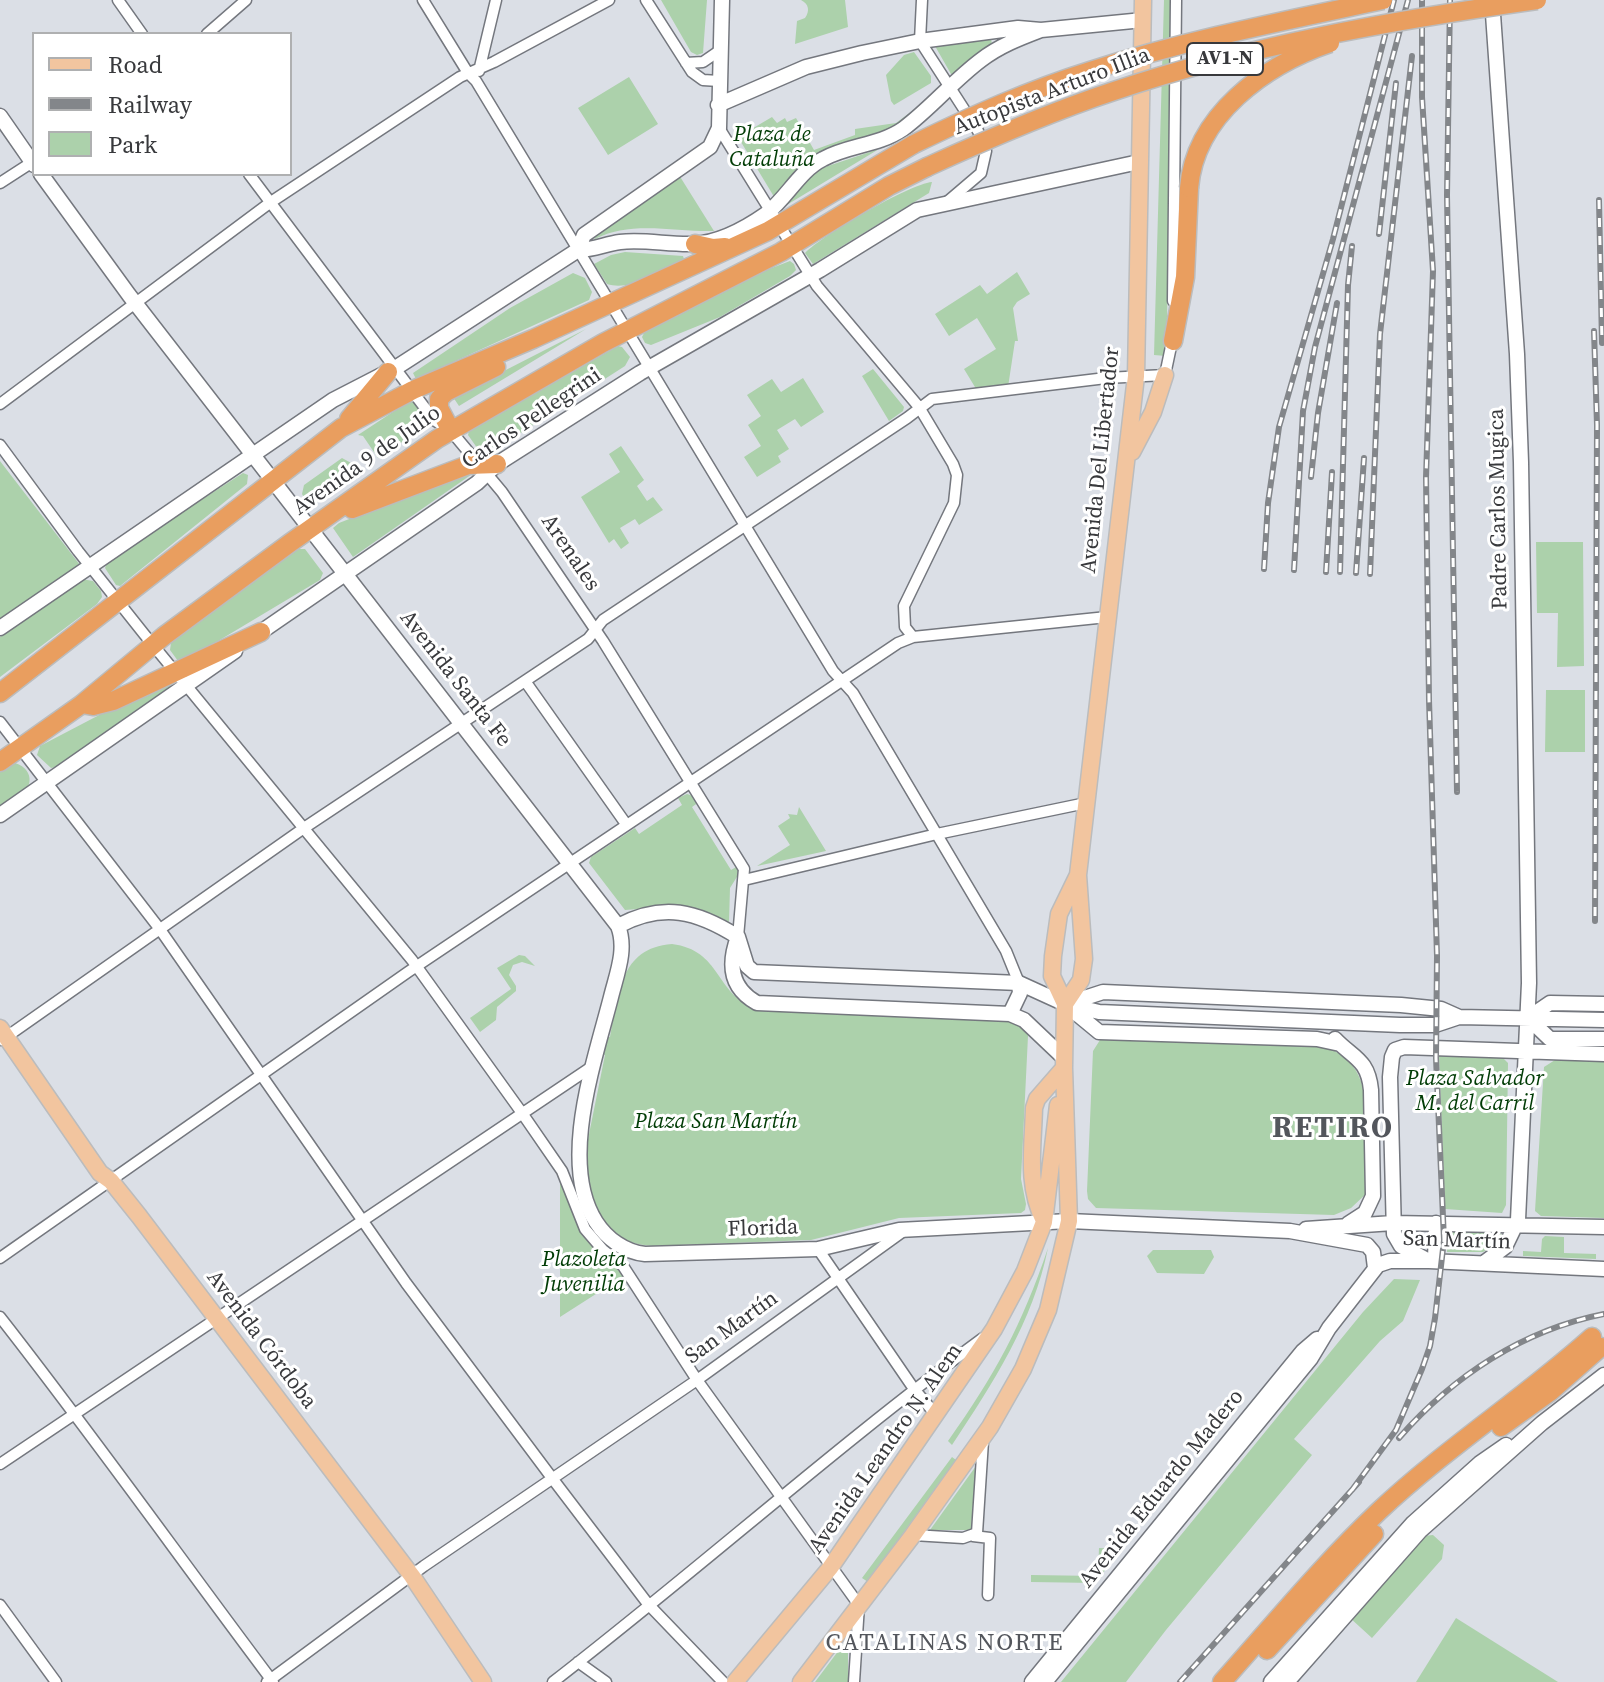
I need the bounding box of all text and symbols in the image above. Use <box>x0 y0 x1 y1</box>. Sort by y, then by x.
legend <box>32 32 292 176</box>
street label: Autopista Arturo Illia <box>950 42 1154 142</box>
road number: AV1-N <box>1187 43 1263 75</box>
text: Road <box>108 48 162 81</box>
text: Railway <box>108 88 192 121</box>
park label: Plaza de Cataluña <box>729 122 815 174</box>
text: Park <box>108 128 157 161</box>
street label: Avenida Del Libertador <box>1076 346 1126 574</box>
street label: Carlos Pellegrini <box>457 363 607 475</box>
street label: Avenida 9 de Julio <box>288 400 446 522</box>
street label: Padre Carlos Mugica <box>1484 408 1514 610</box>
street label: Arenales <box>535 510 605 596</box>
street label: Avenida Santa Fe <box>394 606 516 752</box>
park label: Plaza Salvador M. del Carril <box>1406 1066 1544 1118</box>
park label: Plaza San Martín <box>634 1109 798 1135</box>
district label: RETIRO <box>1272 1111 1394 1147</box>
street label: Florida <box>727 1215 799 1243</box>
street label: San Martín <box>1403 1226 1511 1256</box>
park label: Plazoleta Juvenilia <box>542 1247 626 1298</box>
street label: Avenida Córdoba <box>200 1265 322 1415</box>
street label: San Martín <box>681 1286 783 1370</box>
street label: Avenida Leandro N. Alem <box>803 1339 969 1559</box>
street label: Avenida Eduardo Madero <box>1074 1385 1250 1593</box>
district label: CATALINAS NORTE <box>826 1630 1064 1658</box>

